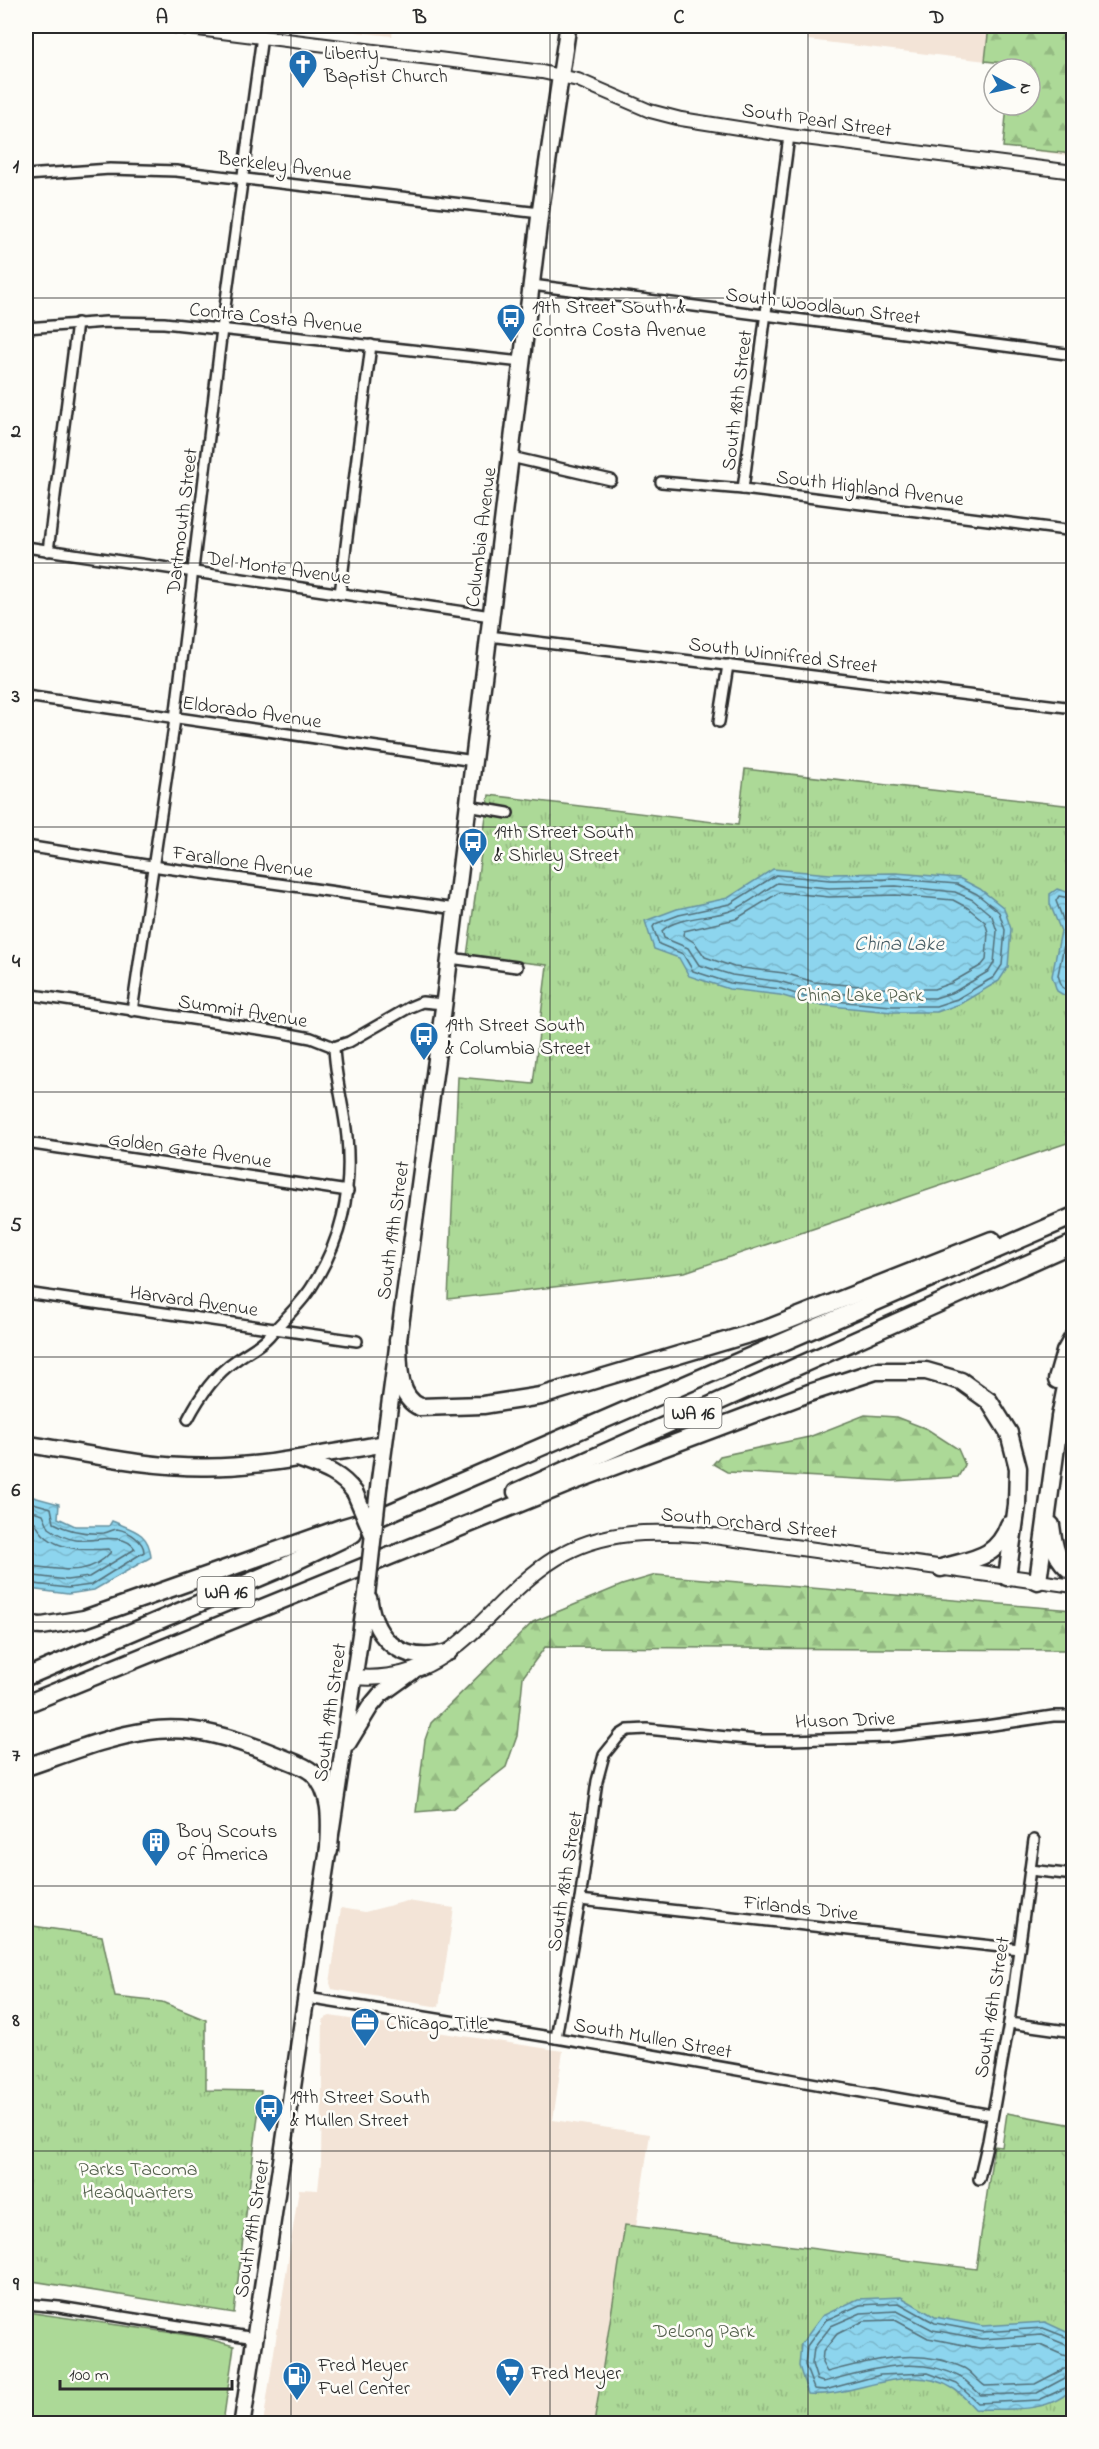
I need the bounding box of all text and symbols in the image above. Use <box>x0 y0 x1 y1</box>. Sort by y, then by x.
text: A <box>156 4 168 33</box>
text: B <box>412 4 427 33</box>
text: C <box>674 4 685 33</box>
text: D <box>929 4 944 33</box>
place label: Liberty Baptist Church <box>323 40 448 92</box>
church icon: Liberty Baptist Church <box>287 48 319 90</box>
north arrow <box>982 57 1042 117</box>
text: N <box>1012 82 1038 96</box>
street label: South Pearl Street <box>740 97 894 146</box>
street label: Berkeley Avenue <box>215 145 353 190</box>
text: 1 <box>13 153 20 182</box>
street label: South Woodlawn Street <box>724 281 922 334</box>
place label: 19th Street South & Contra Costa Avenue <box>532 294 706 346</box>
street label: Contra Costa Avenue <box>188 296 364 343</box>
bus stop icon: 19th Street South & Contra Costa Avenue <box>495 302 527 344</box>
street label: South 18th Street <box>715 328 762 472</box>
text: 2 <box>10 418 21 447</box>
street label: Dartmouth Street <box>160 446 207 597</box>
street label: South Highland Avenue <box>774 464 965 516</box>
street label: Columbia Avenue <box>460 466 505 609</box>
street label: Del Monte Avenue <box>204 545 352 594</box>
street label: South Winnifred Street <box>687 631 879 682</box>
text: 3 <box>11 683 20 712</box>
street label: Eldorado Avenue <box>180 689 323 738</box>
place label: 19th Street South & Shirley Street <box>494 819 634 871</box>
bus stop icon: 19th Street South & Shirley Street <box>457 826 489 868</box>
street label: Farallone Avenue <box>170 839 315 888</box>
water label: China Lake <box>854 930 946 960</box>
text: 4 <box>12 948 21 977</box>
park label: China Lake Park <box>797 982 924 1011</box>
street label: Summit Avenue <box>176 988 309 1037</box>
place label: 19th Street South & Columbia Street <box>445 1012 591 1064</box>
bus stop icon: 19th Street South & Columbia Street <box>408 1020 440 1062</box>
street label: Golden Gate Avenue <box>106 1126 273 1177</box>
street label: South 19th Street <box>370 1159 419 1302</box>
text: 5 <box>10 1212 22 1241</box>
street label: Harvard Avenue <box>128 1279 260 1326</box>
road number: WA 16 <box>664 1398 722 1428</box>
text: 6 <box>12 1477 21 1506</box>
street label: South Orchard Street <box>659 1501 839 1548</box>
road number: WA 16 <box>198 1577 254 1607</box>
street label: South 19th Street <box>307 1641 356 1784</box>
street label: Huson Drive <box>795 1705 896 1738</box>
text: 7 <box>12 1742 21 1771</box>
street label: South 18th Street <box>541 1809 592 1953</box>
place label: Boy Scouts of America <box>176 1818 277 1870</box>
building icon: Boy Scouts of America <box>140 1826 172 1868</box>
street label: Firlands Drive <box>741 1889 859 1930</box>
street label: South 16th Street <box>968 1934 1019 2080</box>
office icon: Chicago Title <box>349 2006 381 2048</box>
text: 8 <box>11 2007 20 2036</box>
place label: Chicago Title <box>386 2010 488 2040</box>
street label: South Mullen Street <box>571 2011 734 2068</box>
place label: 19th Street South & Mullen Street <box>290 2084 430 2136</box>
bus stop icon: 19th Street South & Mullen Street <box>253 2092 285 2134</box>
park label: Parks Tacoma Headquarters <box>78 2156 198 2208</box>
street label: South 19th Street <box>228 2157 279 2300</box>
text: 9 <box>12 2271 20 2300</box>
park label: DeLong Park <box>652 2318 755 2348</box>
place label: Fred Meyer Fuel Center <box>317 2352 411 2404</box>
scale bar <box>60 2353 232 2391</box>
supermarket icon: Fred Meyer <box>494 2356 526 2398</box>
fuel station icon: Fred Meyer Fuel Center <box>281 2360 313 2402</box>
place label: Fred Meyer <box>530 2360 622 2389</box>
text: 100 m <box>69 2363 109 2389</box>

